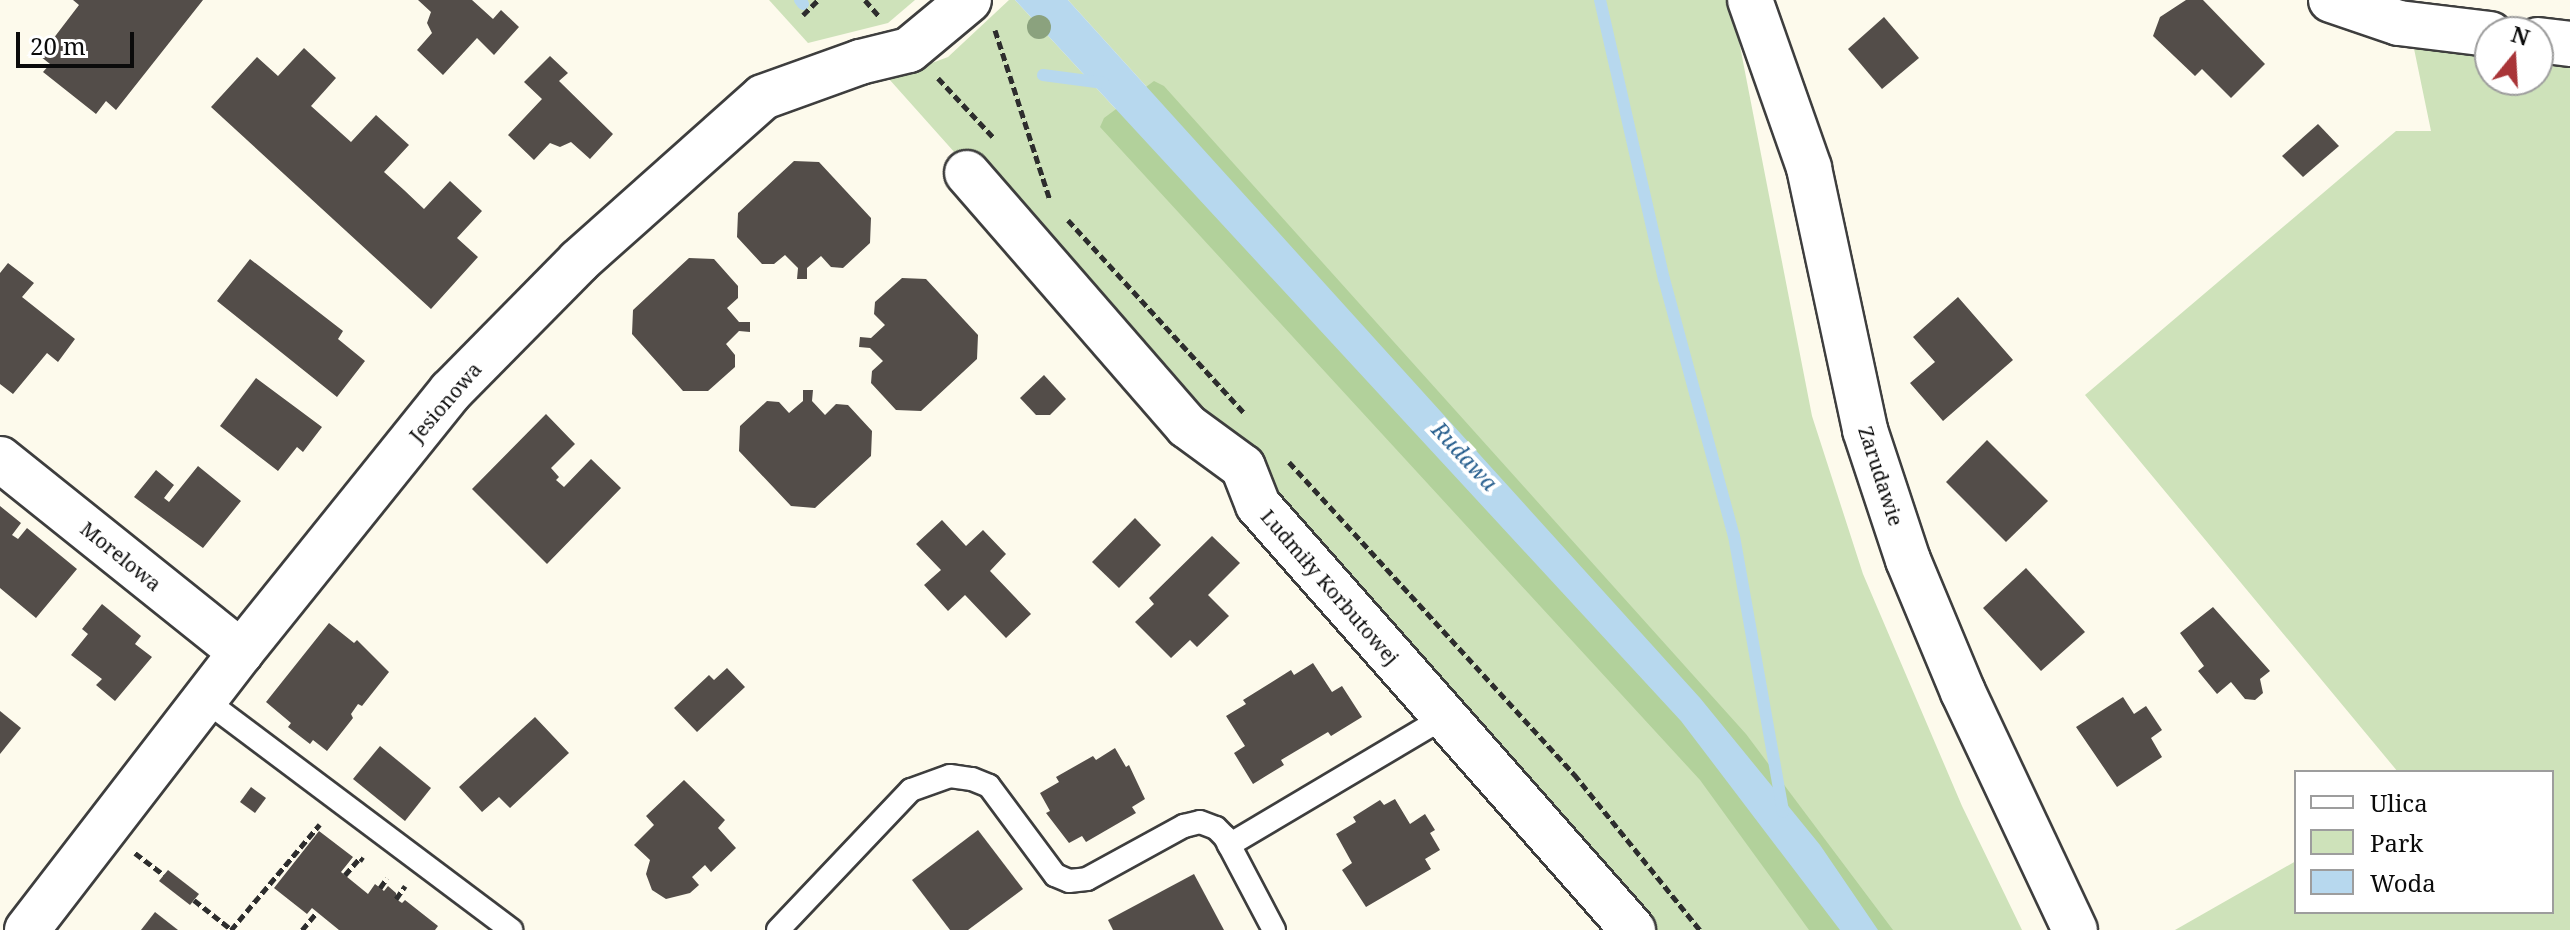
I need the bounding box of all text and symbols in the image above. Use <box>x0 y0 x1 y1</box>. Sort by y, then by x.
scale bar <box>20 16 138 66</box>
north arrow <box>2474 16 2554 96</box>
text: N <box>2508 18 2534 52</box>
text: 20 m <box>30 29 86 62</box>
street label: Jesionowa <box>404 357 486 447</box>
water label: Rudawa <box>1427 416 1503 496</box>
street label: Zarudawie <box>1854 423 1908 529</box>
street label: Ludmiły Korbutowej <box>1256 504 1404 670</box>
street label: Morelowa <box>76 516 166 596</box>
legend <box>2294 770 2554 914</box>
text: Ulica <box>2370 786 2428 819</box>
text: Park <box>2370 826 2423 859</box>
text: Woda <box>2370 866 2436 899</box>

